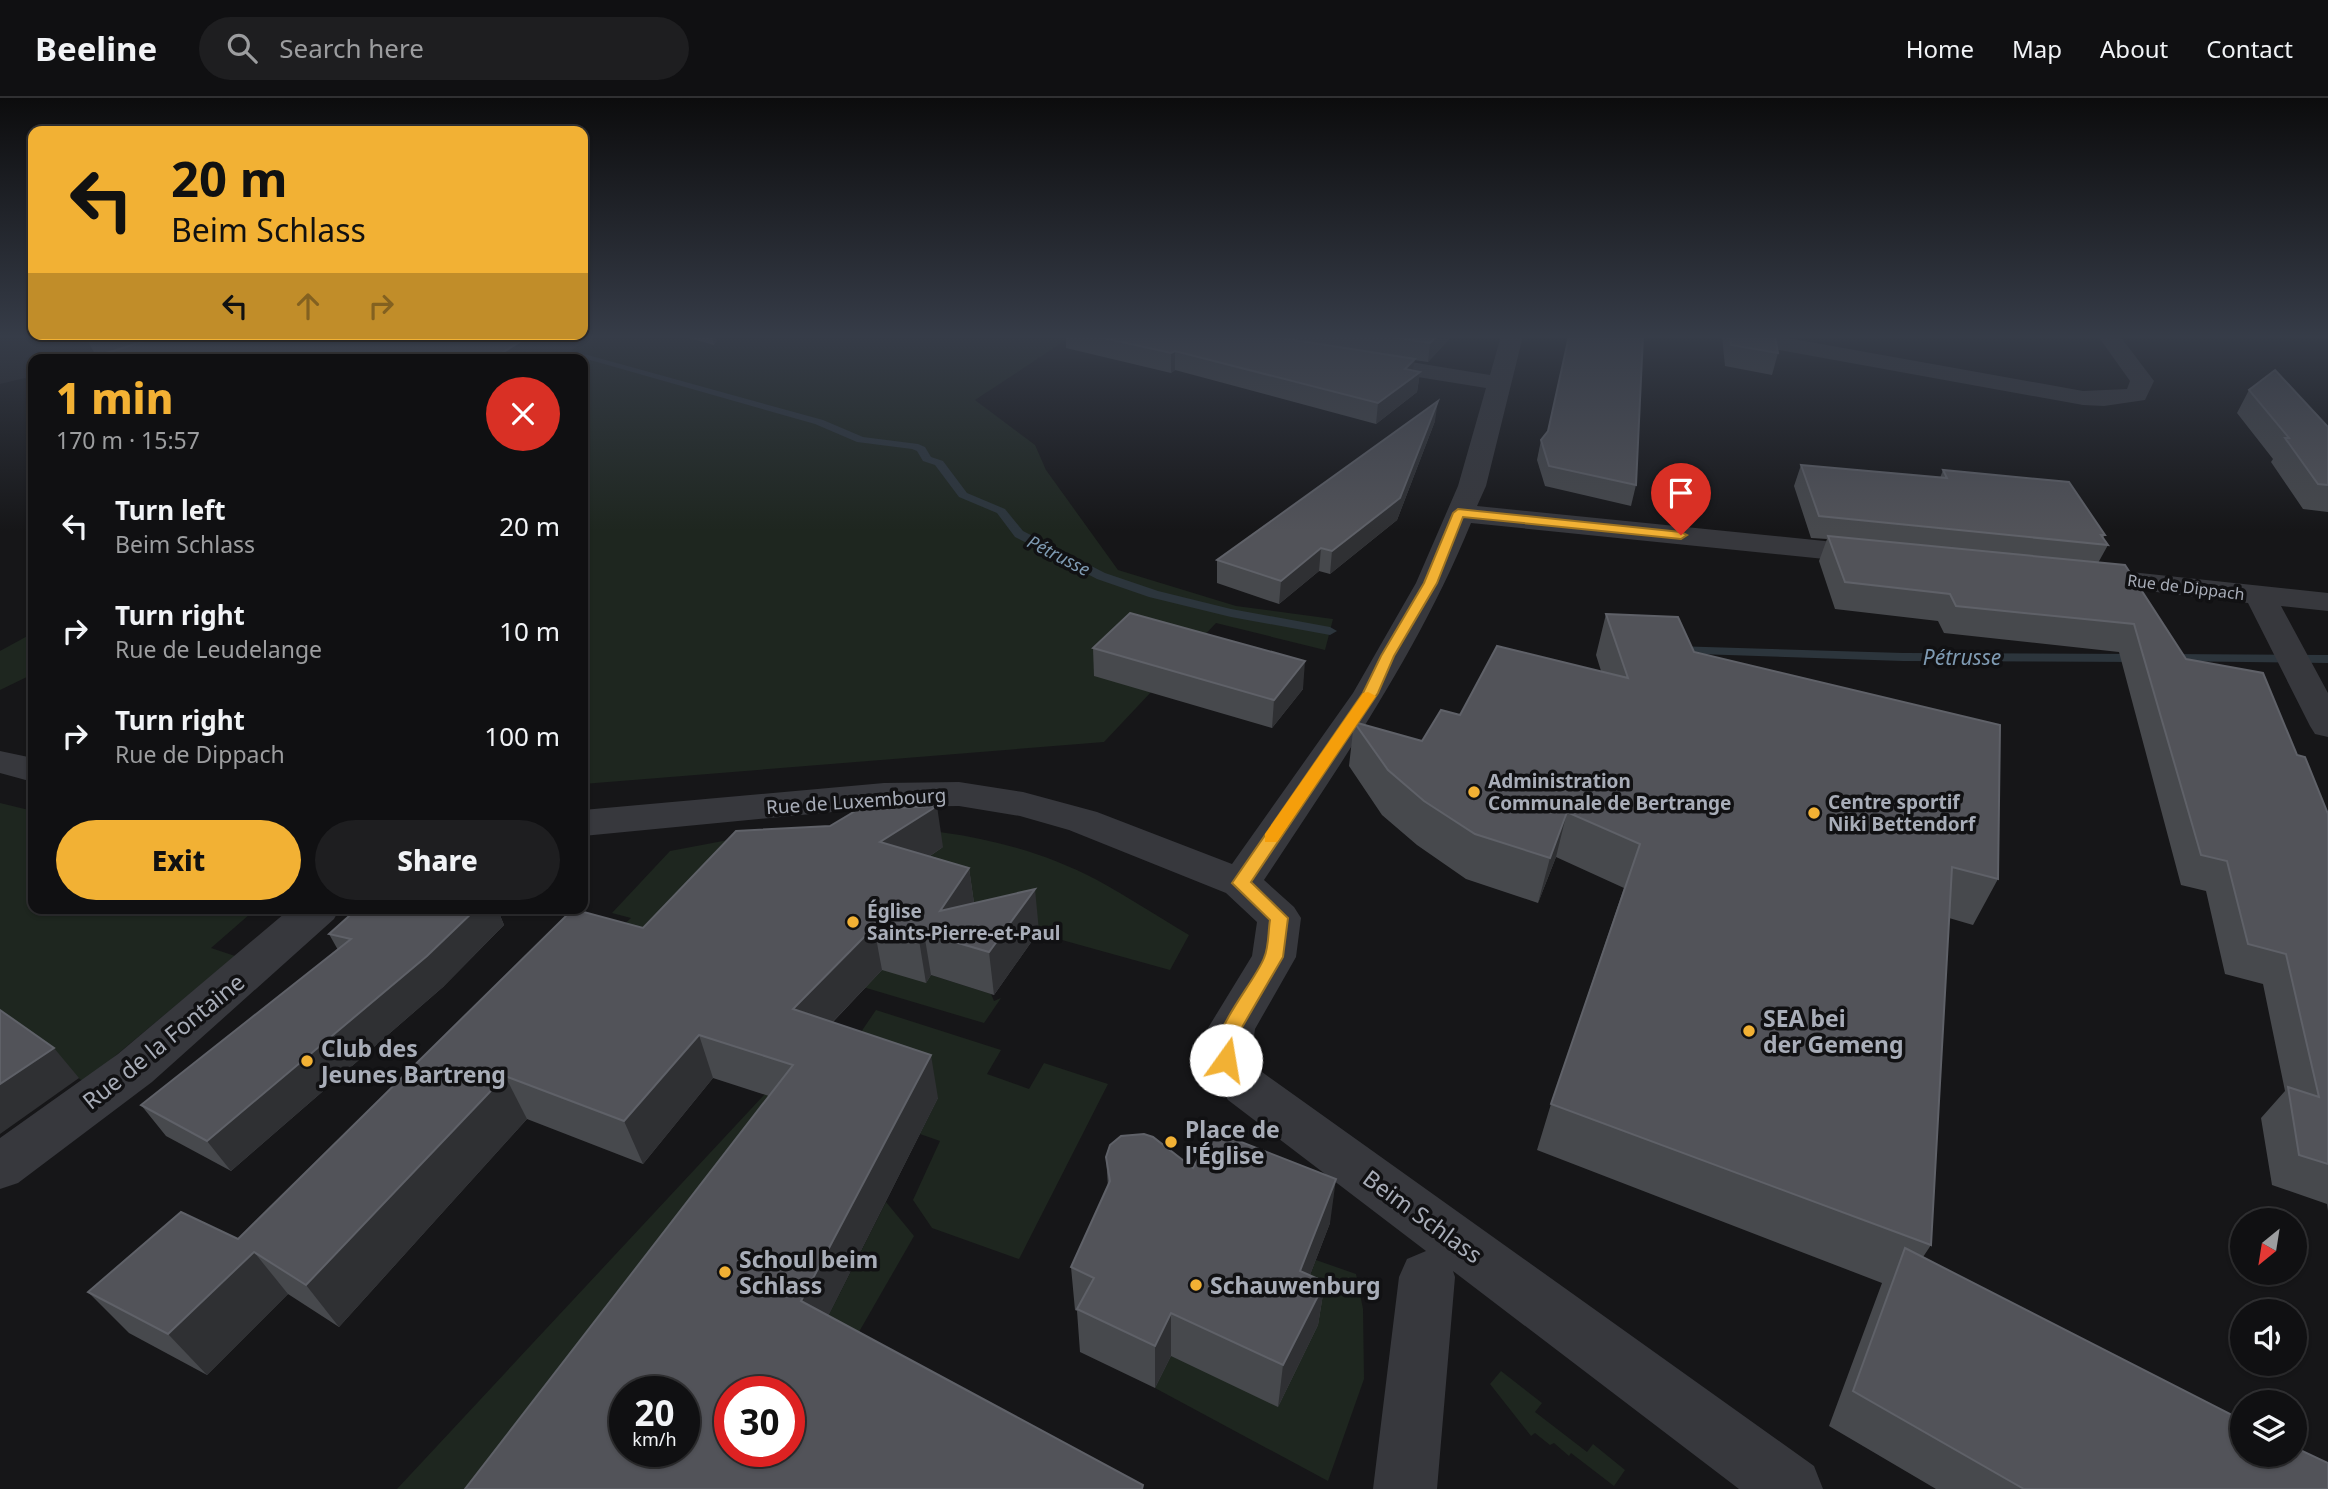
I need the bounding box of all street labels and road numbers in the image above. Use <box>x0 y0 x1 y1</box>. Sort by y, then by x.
street label: Rue de Dippach <box>2126 569 2246 605</box>
street label: Rue de Luxembourg <box>765 782 947 820</box>
street label: Rue de la Fontaine <box>75 966 251 1116</box>
street label: Beim Schlass <box>1357 1162 1489 1270</box>

